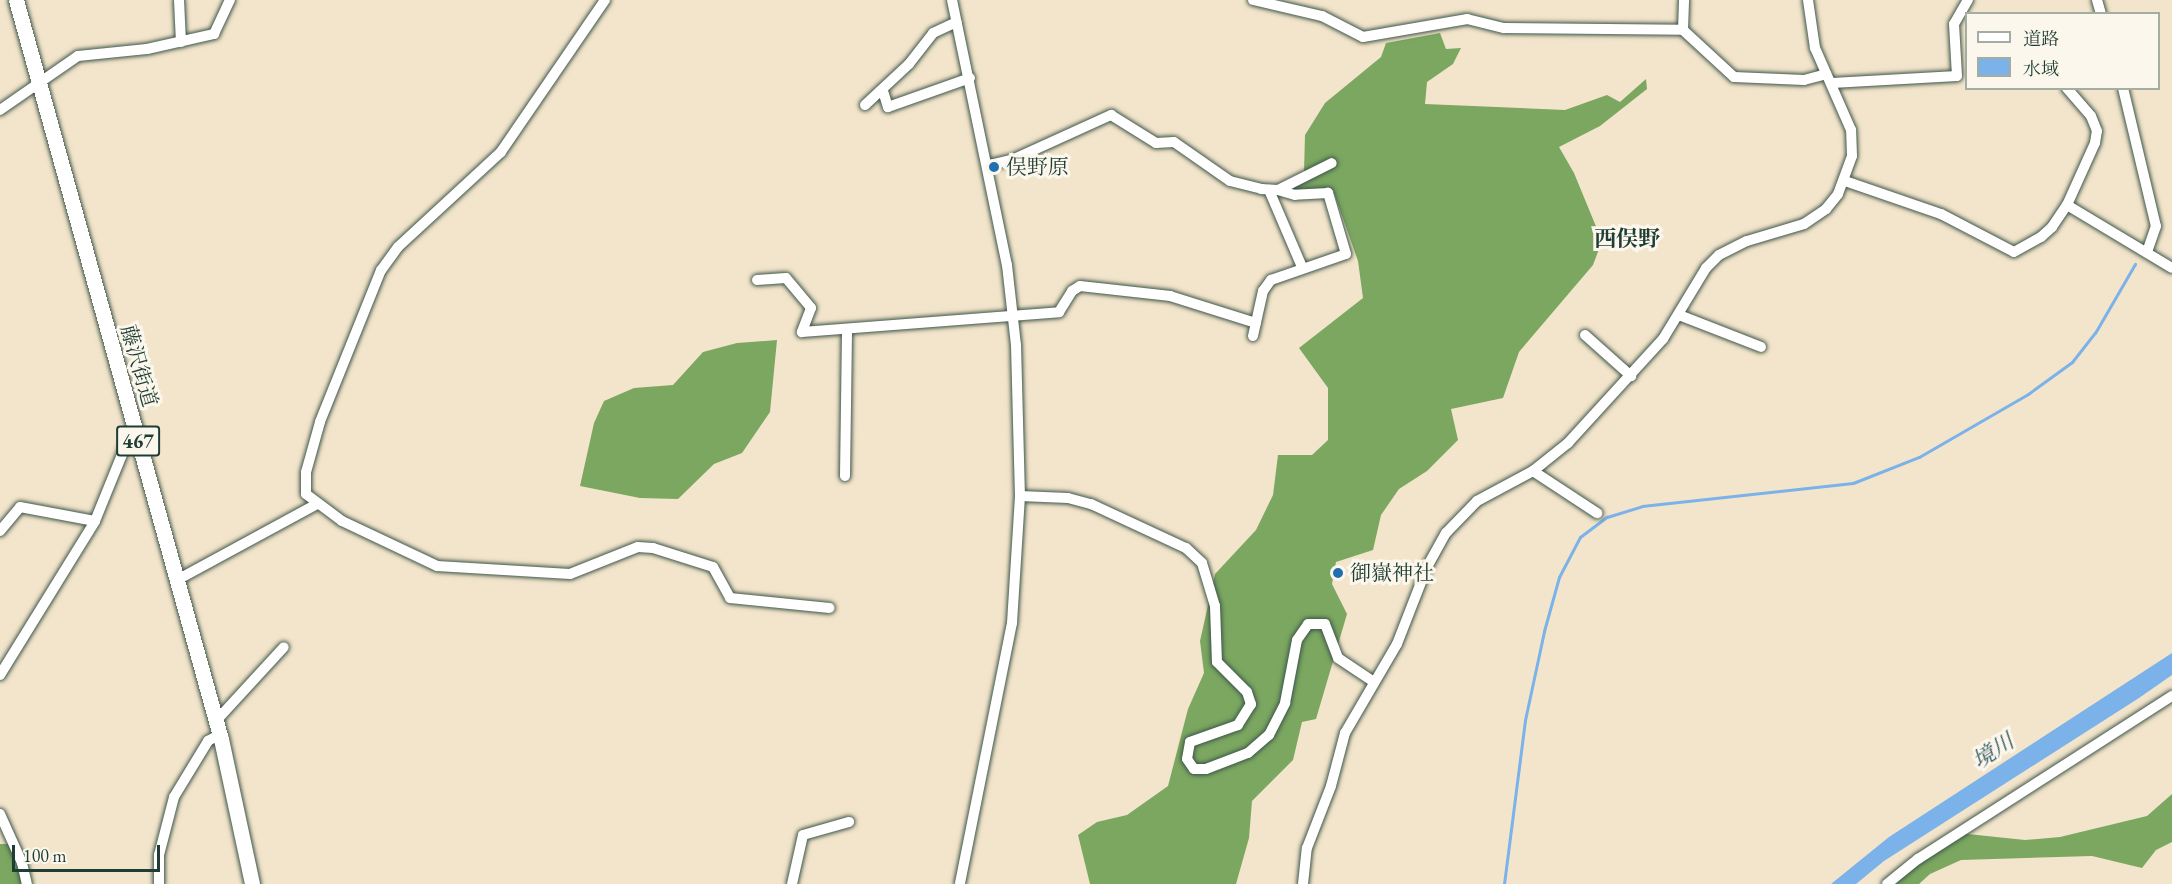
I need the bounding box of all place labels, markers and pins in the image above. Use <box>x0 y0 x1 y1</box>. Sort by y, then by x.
place label: 俣野原 <box>1006 154 1069 180</box>
marker: 俣野原 <box>987 160 1001 174</box>
place label: 御嶽神社 <box>1350 560 1434 586</box>
marker: 御嶽神社 <box>1331 566 1345 580</box>

